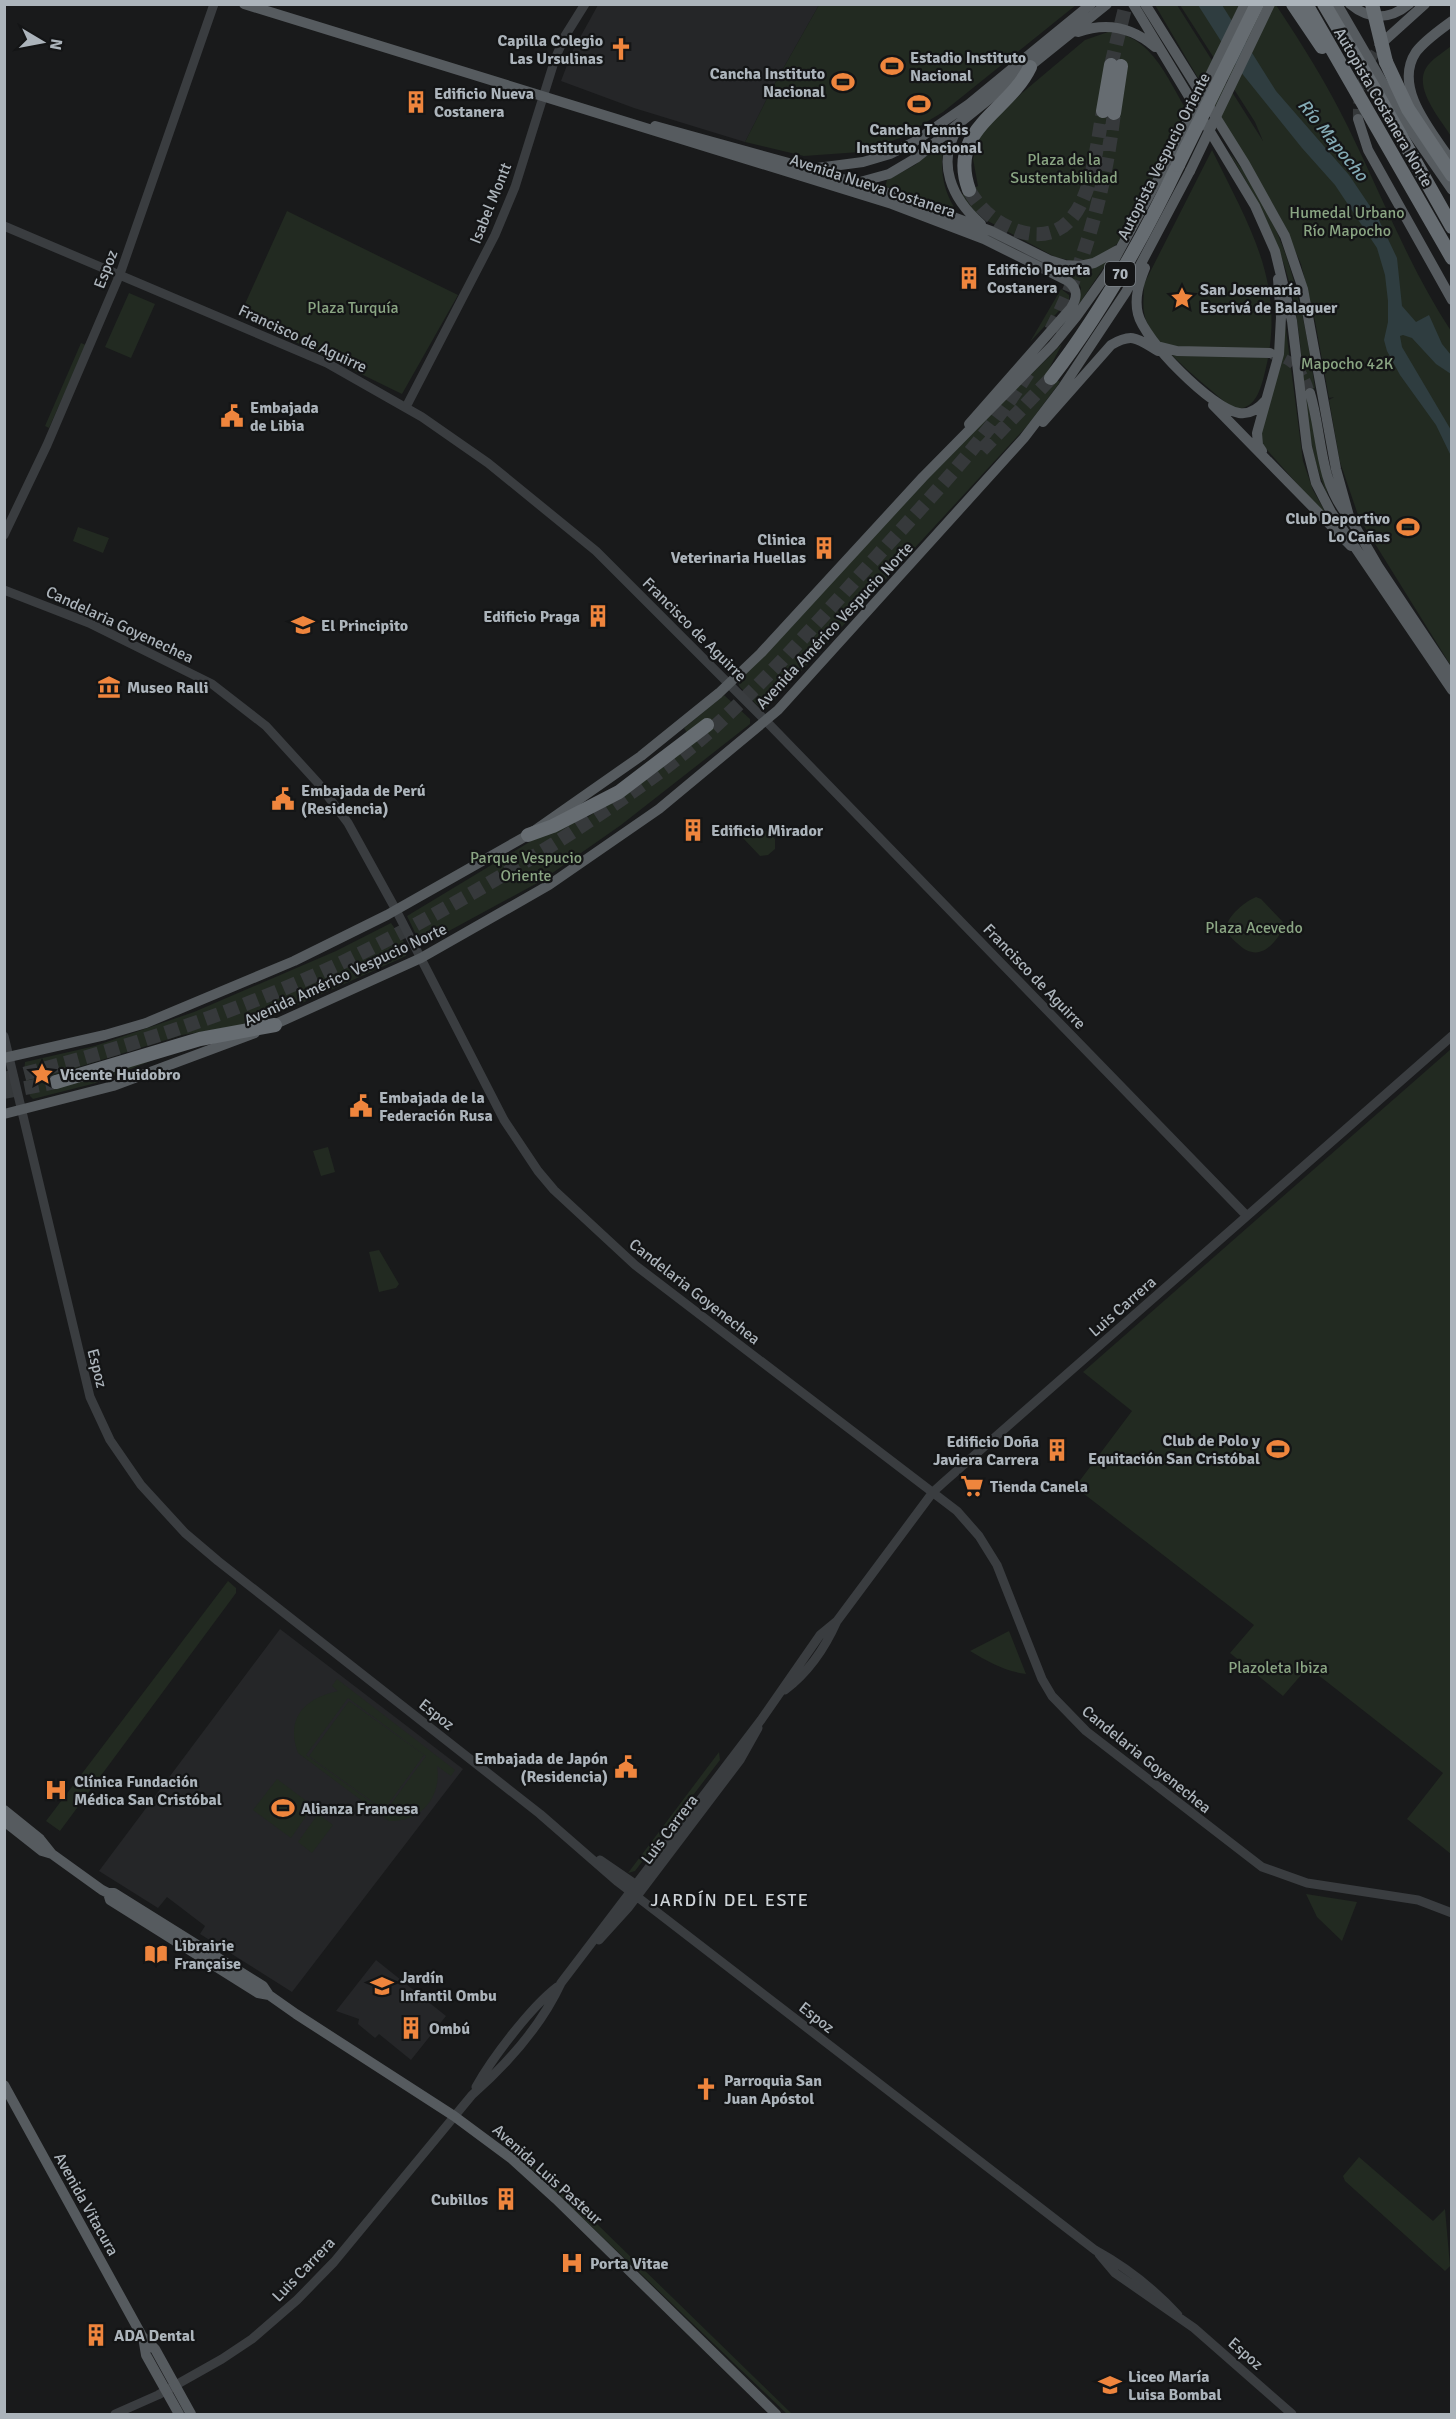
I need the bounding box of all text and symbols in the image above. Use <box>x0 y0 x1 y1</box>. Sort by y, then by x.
north arrow <box>12 12 72 72</box>
street label: Autopista Costanera Norte <box>1329 24 1437 191</box>
place label: Capilla Colegio Las Ursulinas <box>498 31 603 69</box>
church icon: Capilla Colegio Las Ursulinas <box>608 36 634 62</box>
text: N <box>45 37 67 52</box>
place label: Estadio Instituto Nacional <box>910 48 1026 86</box>
sports icon: Estadio Instituto Nacional <box>879 53 905 79</box>
place label: Cancha Instituto Nacional <box>710 64 825 102</box>
sports icon: Cancha Instituto Nacional <box>830 69 856 95</box>
street label: Autopista Vespucio Oriente <box>1113 70 1215 243</box>
place label: Edificio Nueva Costanera <box>434 84 534 122</box>
building icon: Edificio Nueva Costanera <box>403 89 429 115</box>
sports icon: Cancha Tennis Instituto Nacional <box>906 91 932 117</box>
water label: Río Mapocho <box>1293 95 1374 187</box>
place label: Cancha Tennis Instituto Nacional <box>856 120 982 158</box>
street label: Avenida Nueva Costanera <box>787 150 958 222</box>
park label: Plaza de la Sustentabilidad <box>1010 150 1118 188</box>
street label: Isabel Montt <box>466 160 516 247</box>
park label: Humedal Urbano Río Mapocho <box>1289 203 1405 241</box>
street label: Espoz <box>89 247 122 291</box>
place label: Edificio Puerta Costanera <box>987 260 1091 298</box>
road number: 70 <box>1105 262 1135 286</box>
building icon: Edificio Puerta Costanera <box>956 265 982 291</box>
place label: San Josemaría Escrivá de Balaguer <box>1200 280 1338 318</box>
place icon: San Josemaría Escrivá de Balaguer <box>1169 285 1195 311</box>
park label: Plaza Turquía <box>307 298 399 318</box>
street label: Francisco de Aguirre <box>235 300 370 377</box>
park label: Mapocho 42K <box>1301 354 1394 374</box>
place label: Embajada de Libia <box>250 398 319 436</box>
public building icon: Embajada de Libia <box>219 403 245 429</box>
place label: Club Deportivo Lo Cañas <box>1286 509 1390 547</box>
sports icon: Club Deportivo Lo Cañas <box>1395 514 1421 540</box>
place label: Clinica Veterinaria Huellas <box>671 530 806 568</box>
building icon: Clinica Veterinaria Huellas <box>811 535 837 561</box>
street label: Avenida Américo Vespucio Norte <box>752 538 918 713</box>
street label: Francisco de Aguirre <box>638 573 751 686</box>
street label: Candelaria Goyenechea <box>43 582 197 668</box>
building icon: Edificio Praga <box>585 603 611 629</box>
place label: Edificio Praga <box>483 607 580 627</box>
school or university icon: El Principito <box>290 612 316 638</box>
place label: El Principito <box>321 616 408 636</box>
museum icon: Museo Ralli <box>96 674 122 700</box>
place label: Museo Ralli <box>127 678 208 698</box>
place label: Embajada de Perú (Residencia) <box>301 781 426 819</box>
public building icon: Embajada de Perú (Residencia) <box>270 786 296 812</box>
building icon: Edificio Mirador <box>680 817 706 843</box>
place label: Edificio Mirador <box>711 821 824 841</box>
park label: Parque Vespucio Oriente <box>470 848 582 886</box>
park label: Plaza Acevedo <box>1205 918 1303 938</box>
street label: Avenida Américo Vespucio Norte <box>241 919 450 1031</box>
street label: Francisco de Aguirre <box>979 920 1090 1034</box>
place icon: Vicente Huidobro <box>29 1061 55 1087</box>
place label: Vicente Huidobro <box>60 1065 181 1085</box>
place label: Embajada de la Federación Rusa <box>379 1088 493 1126</box>
public building icon: Embajada de la Federación Rusa <box>348 1093 374 1119</box>
street label: Candelaria Goyenechea <box>625 1234 764 1349</box>
street label: Luis Carrera <box>1085 1272 1160 1341</box>
street label: Espoz <box>83 1347 112 1390</box>
place label: Club de Polo y Equitación San Cristóbal <box>1088 1431 1260 1469</box>
place label: Edificio Doña Javiera Carrera <box>933 1432 1039 1470</box>
sports icon: Club de Polo y Equitación San Cristóbal <box>1265 1436 1291 1462</box>
building icon: Edificio Doña Javiera Carrera <box>1044 1437 1070 1463</box>
supermarket icon: Tienda Canela <box>959 1473 985 1499</box>
place label: Tienda Canela <box>990 1477 1088 1497</box>
park label: Plazoleta Ibiza <box>1228 1658 1328 1678</box>
street label: Espoz <box>415 1695 458 1735</box>
street label: Candelaria Goyenechea <box>1078 1701 1215 1818</box>
place label: Embajada de Japón (Residencia) <box>475 1749 608 1787</box>
public building icon: Embajada de Japón (Residencia) <box>613 1754 639 1780</box>
place label: Clínica Fundación Médica San Cristóbal <box>74 1772 222 1810</box>
hospital icon: Clínica Fundación Médica San Cristóbal <box>43 1777 69 1803</box>
street label: Luis Carrera <box>637 1791 703 1869</box>
sports icon: Alianza Francesa <box>270 1795 296 1821</box>
place label: Alianza Francesa <box>301 1799 419 1819</box>
district label: JARDÍN DEL ESTE <box>651 1889 809 1911</box>
place label: Librairie Française <box>174 1936 241 1974</box>
library icon: Librairie Française <box>143 1941 169 1967</box>
place label: Jardín Infantil Ombu <box>400 1968 497 2006</box>
school or university icon: Jardín Infantil Ombu <box>369 1973 395 1999</box>
street label: Espoz <box>795 1998 838 2038</box>
building icon: Ombú <box>398 2015 424 2041</box>
place label: Ombú <box>429 2019 470 2039</box>
place label: Parroquia San Juan Apóstol <box>724 2071 822 2109</box>
church icon: Parroquia San Juan Apóstol <box>693 2076 719 2102</box>
street label: Avenida Luis Pasteur <box>488 2120 607 2229</box>
street label: Avenida Vitacura <box>49 2149 123 2260</box>
building icon: Cubillos <box>493 2186 519 2212</box>
place label: Cubillos <box>431 2190 488 2210</box>
street label: Luis Carrera <box>268 2233 340 2306</box>
hospital icon: Porta Vitae <box>559 2250 585 2276</box>
place label: Porta Vitae <box>590 2254 669 2274</box>
building icon: ADA Dental <box>83 2322 109 2348</box>
place label: ADA Dental <box>114 2326 195 2346</box>
street label: Espoz <box>1224 2333 1267 2374</box>
place label: Liceo María Luisa Bombal <box>1128 2367 1221 2405</box>
school or university icon: Liceo María Luisa Bombal <box>1097 2372 1123 2398</box>

